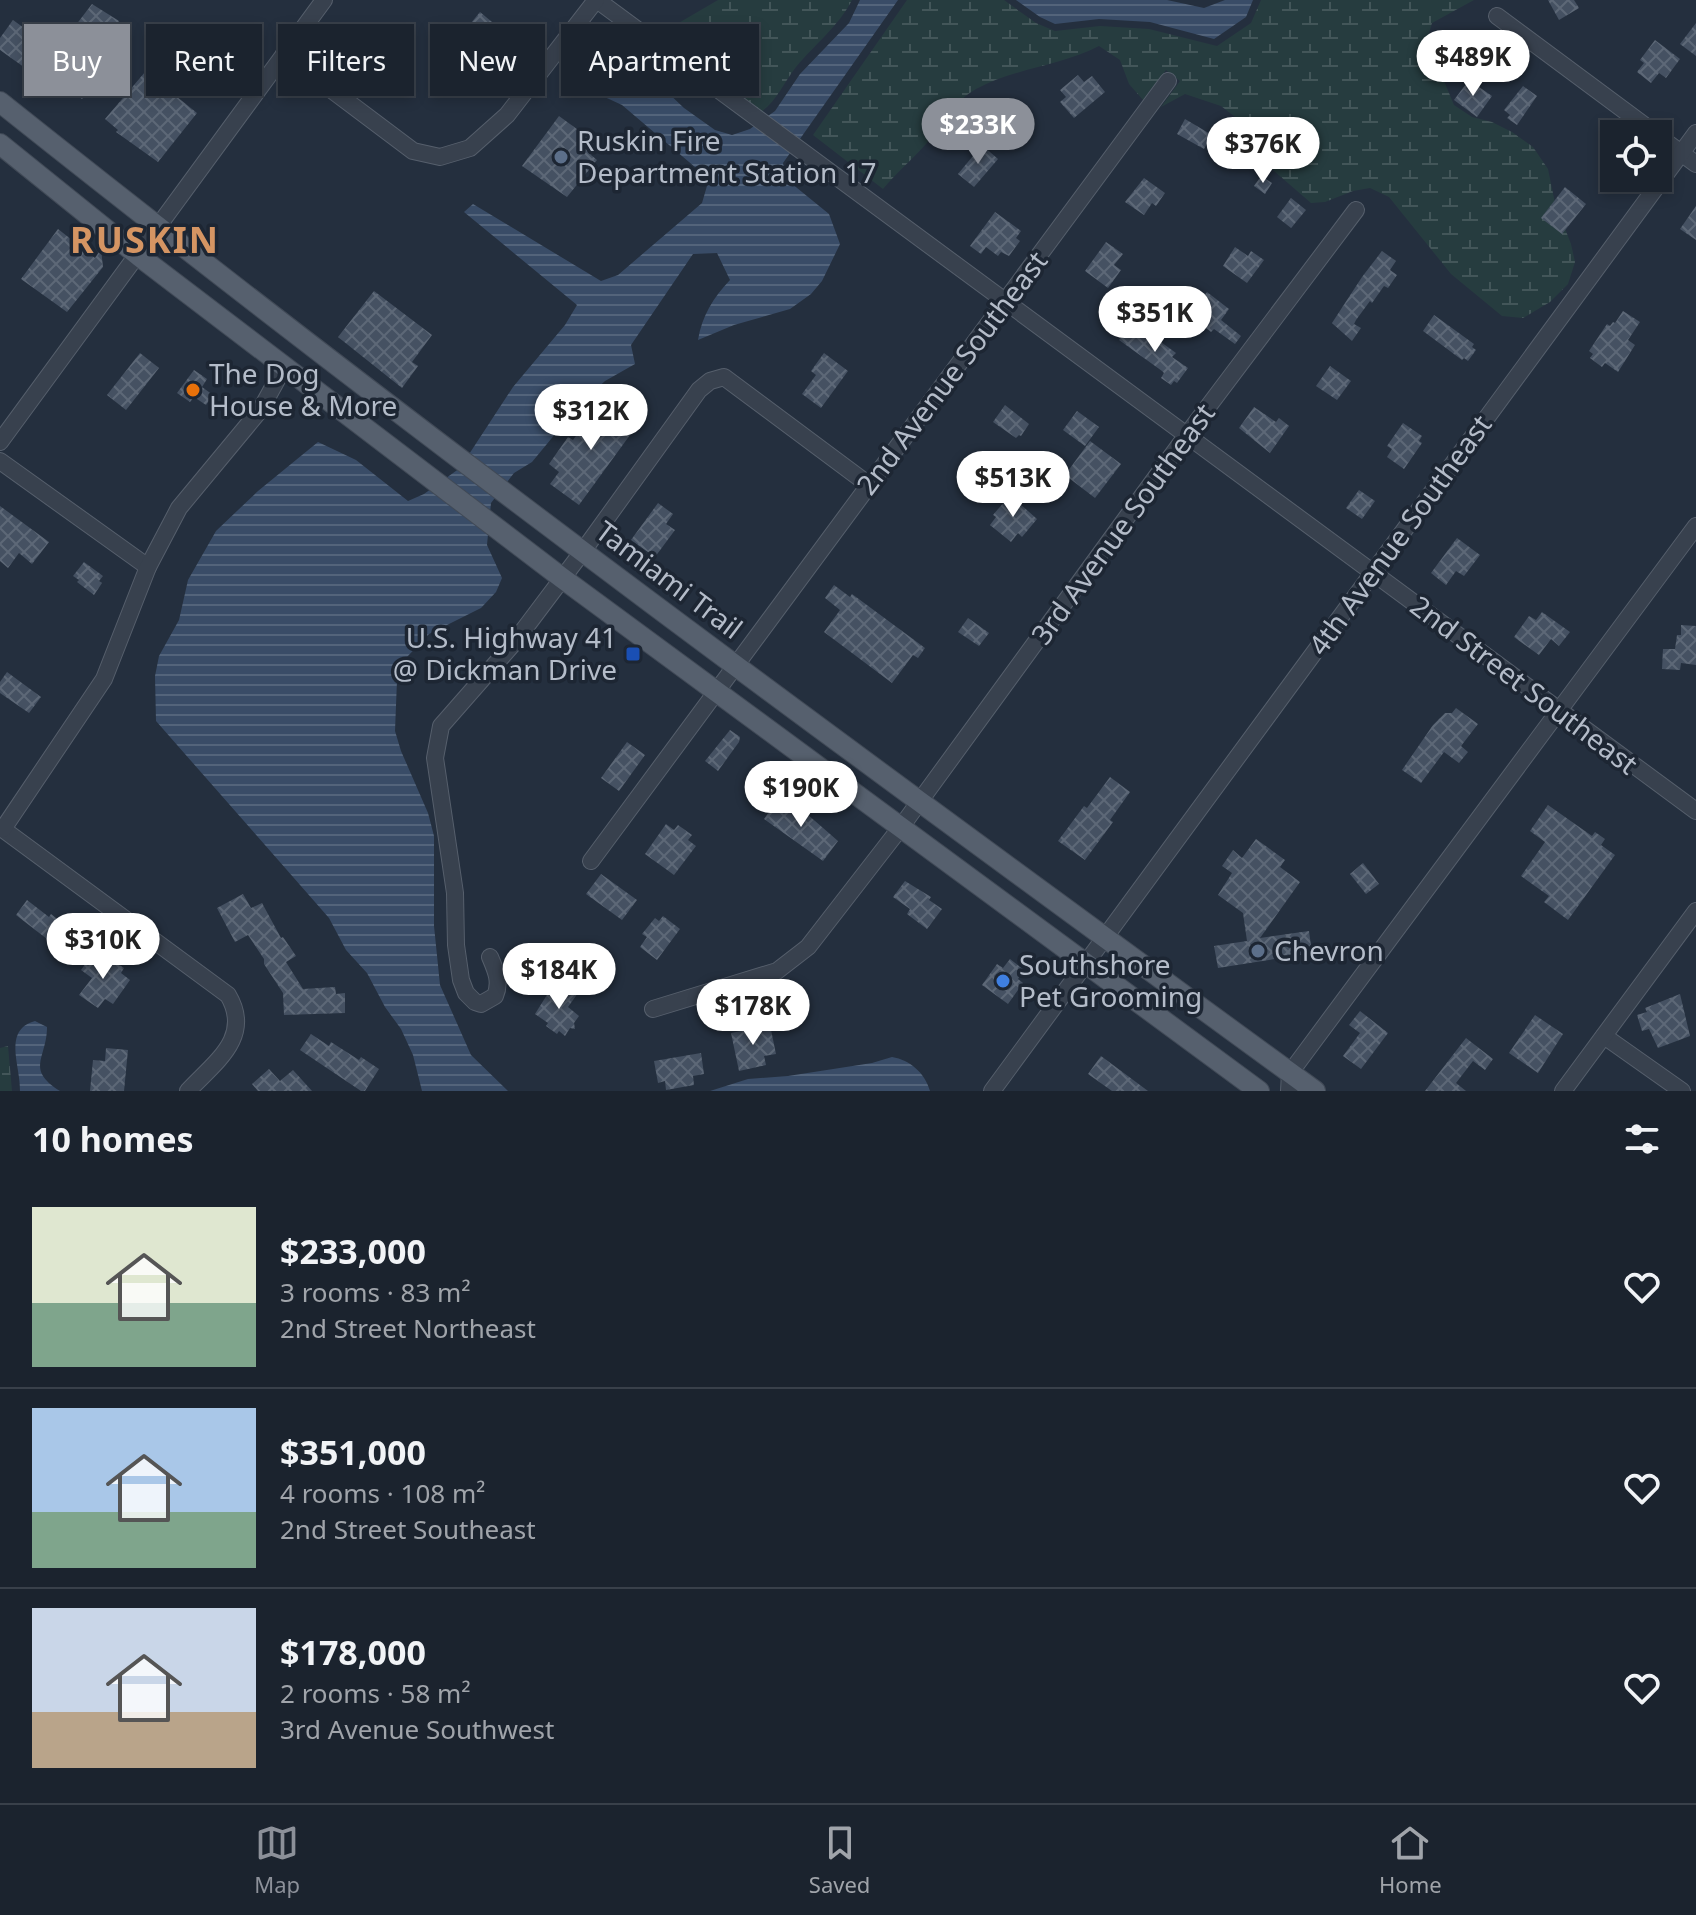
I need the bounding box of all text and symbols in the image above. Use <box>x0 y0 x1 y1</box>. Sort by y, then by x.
chip: Buy <box>24 24 130 96</box>
chip: Rent <box>146 24 262 96</box>
chip: Filters <box>278 24 414 96</box>
chip: New <box>430 24 545 96</box>
chip: Apartment <box>561 24 759 96</box>
pin: $489K <box>1417 30 1529 98</box>
text: $489K <box>1435 38 1511 74</box>
pin: $233K <box>922 98 1034 166</box>
text: $233K <box>940 106 1016 142</box>
pin: $376K <box>1207 117 1319 185</box>
map controls <box>1600 120 1672 192</box>
button: locate <box>1600 120 1672 192</box>
place label: Ruskin Fire Department Station 17 <box>577 121 877 191</box>
text: $376K <box>1225 125 1301 161</box>
marker: Ruskin Fire Department Station 17 <box>552 148 570 166</box>
district label: RUSKIN <box>70 215 220 264</box>
street label: 2nd Avenue Southeast <box>847 243 1055 502</box>
pin: $351K <box>1099 286 1211 354</box>
text: $351K <box>1117 294 1193 330</box>
place label: The Dog House & More <box>209 354 397 424</box>
marker: The Dog House & More <box>184 381 202 399</box>
pin: $312K <box>535 384 647 452</box>
text: $312K <box>553 392 629 428</box>
street label: 3rd Avenue Southeast <box>1022 395 1223 652</box>
street label: 4th Avenue Southeast <box>1299 407 1499 662</box>
pin: $513K <box>957 451 1069 519</box>
text: $513K <box>975 459 1051 495</box>
street label: Tamiami Trail <box>589 512 751 647</box>
street label: 2nd Street Southeast <box>1403 586 1646 782</box>
place label: U.S. Highway 41 @ Dickman Drive <box>393 618 617 688</box>
marker: U.S. Highway 41 @ Dickman Drive <box>624 645 642 663</box>
pin: $190K <box>745 761 857 829</box>
text: $190K <box>763 769 839 805</box>
pin: $310K <box>47 913 159 981</box>
text: $310K <box>65 921 141 957</box>
place label: Chevron <box>1274 931 1384 969</box>
marker: Chevron <box>1249 942 1267 960</box>
pin: $184K <box>503 943 615 1011</box>
place label: Southshore Pet Grooming <box>1019 945 1202 1015</box>
text: $184K <box>521 951 597 987</box>
marker: Southshore Pet Grooming <box>994 972 1012 990</box>
pin: $178K <box>697 979 809 1047</box>
text: $178K <box>715 987 791 1023</box>
text: 10 homes <box>32 1116 194 1162</box>
icon: filters <box>1620 1117 1664 1161</box>
text: $233,000 <box>280 1228 426 1274</box>
icon: home <box>96 1239 192 1335</box>
icon: heart <box>1620 1265 1664 1309</box>
text: 3 rooms · 83 m² <box>280 1274 470 1310</box>
text: 2nd Street Northeast <box>280 1310 536 1346</box>
text: $351,000 <box>280 1429 426 1475</box>
icon: home <box>96 1440 192 1536</box>
icon: heart <box>1620 1466 1664 1510</box>
text: 4 rooms · 108 m² <box>280 1475 485 1511</box>
text: 2nd Street Southeast <box>280 1511 536 1547</box>
text: $178,000 <box>280 1629 426 1675</box>
icon: home <box>96 1640 192 1736</box>
icon: heart <box>1620 1666 1664 1710</box>
text: 2 rooms · 58 m² <box>280 1675 470 1711</box>
text: 3rd Avenue Southwest <box>280 1711 554 1747</box>
tab: Map <box>254 1821 300 1899</box>
tab: Saved <box>809 1821 870 1899</box>
tab: Home <box>1379 1821 1442 1899</box>

